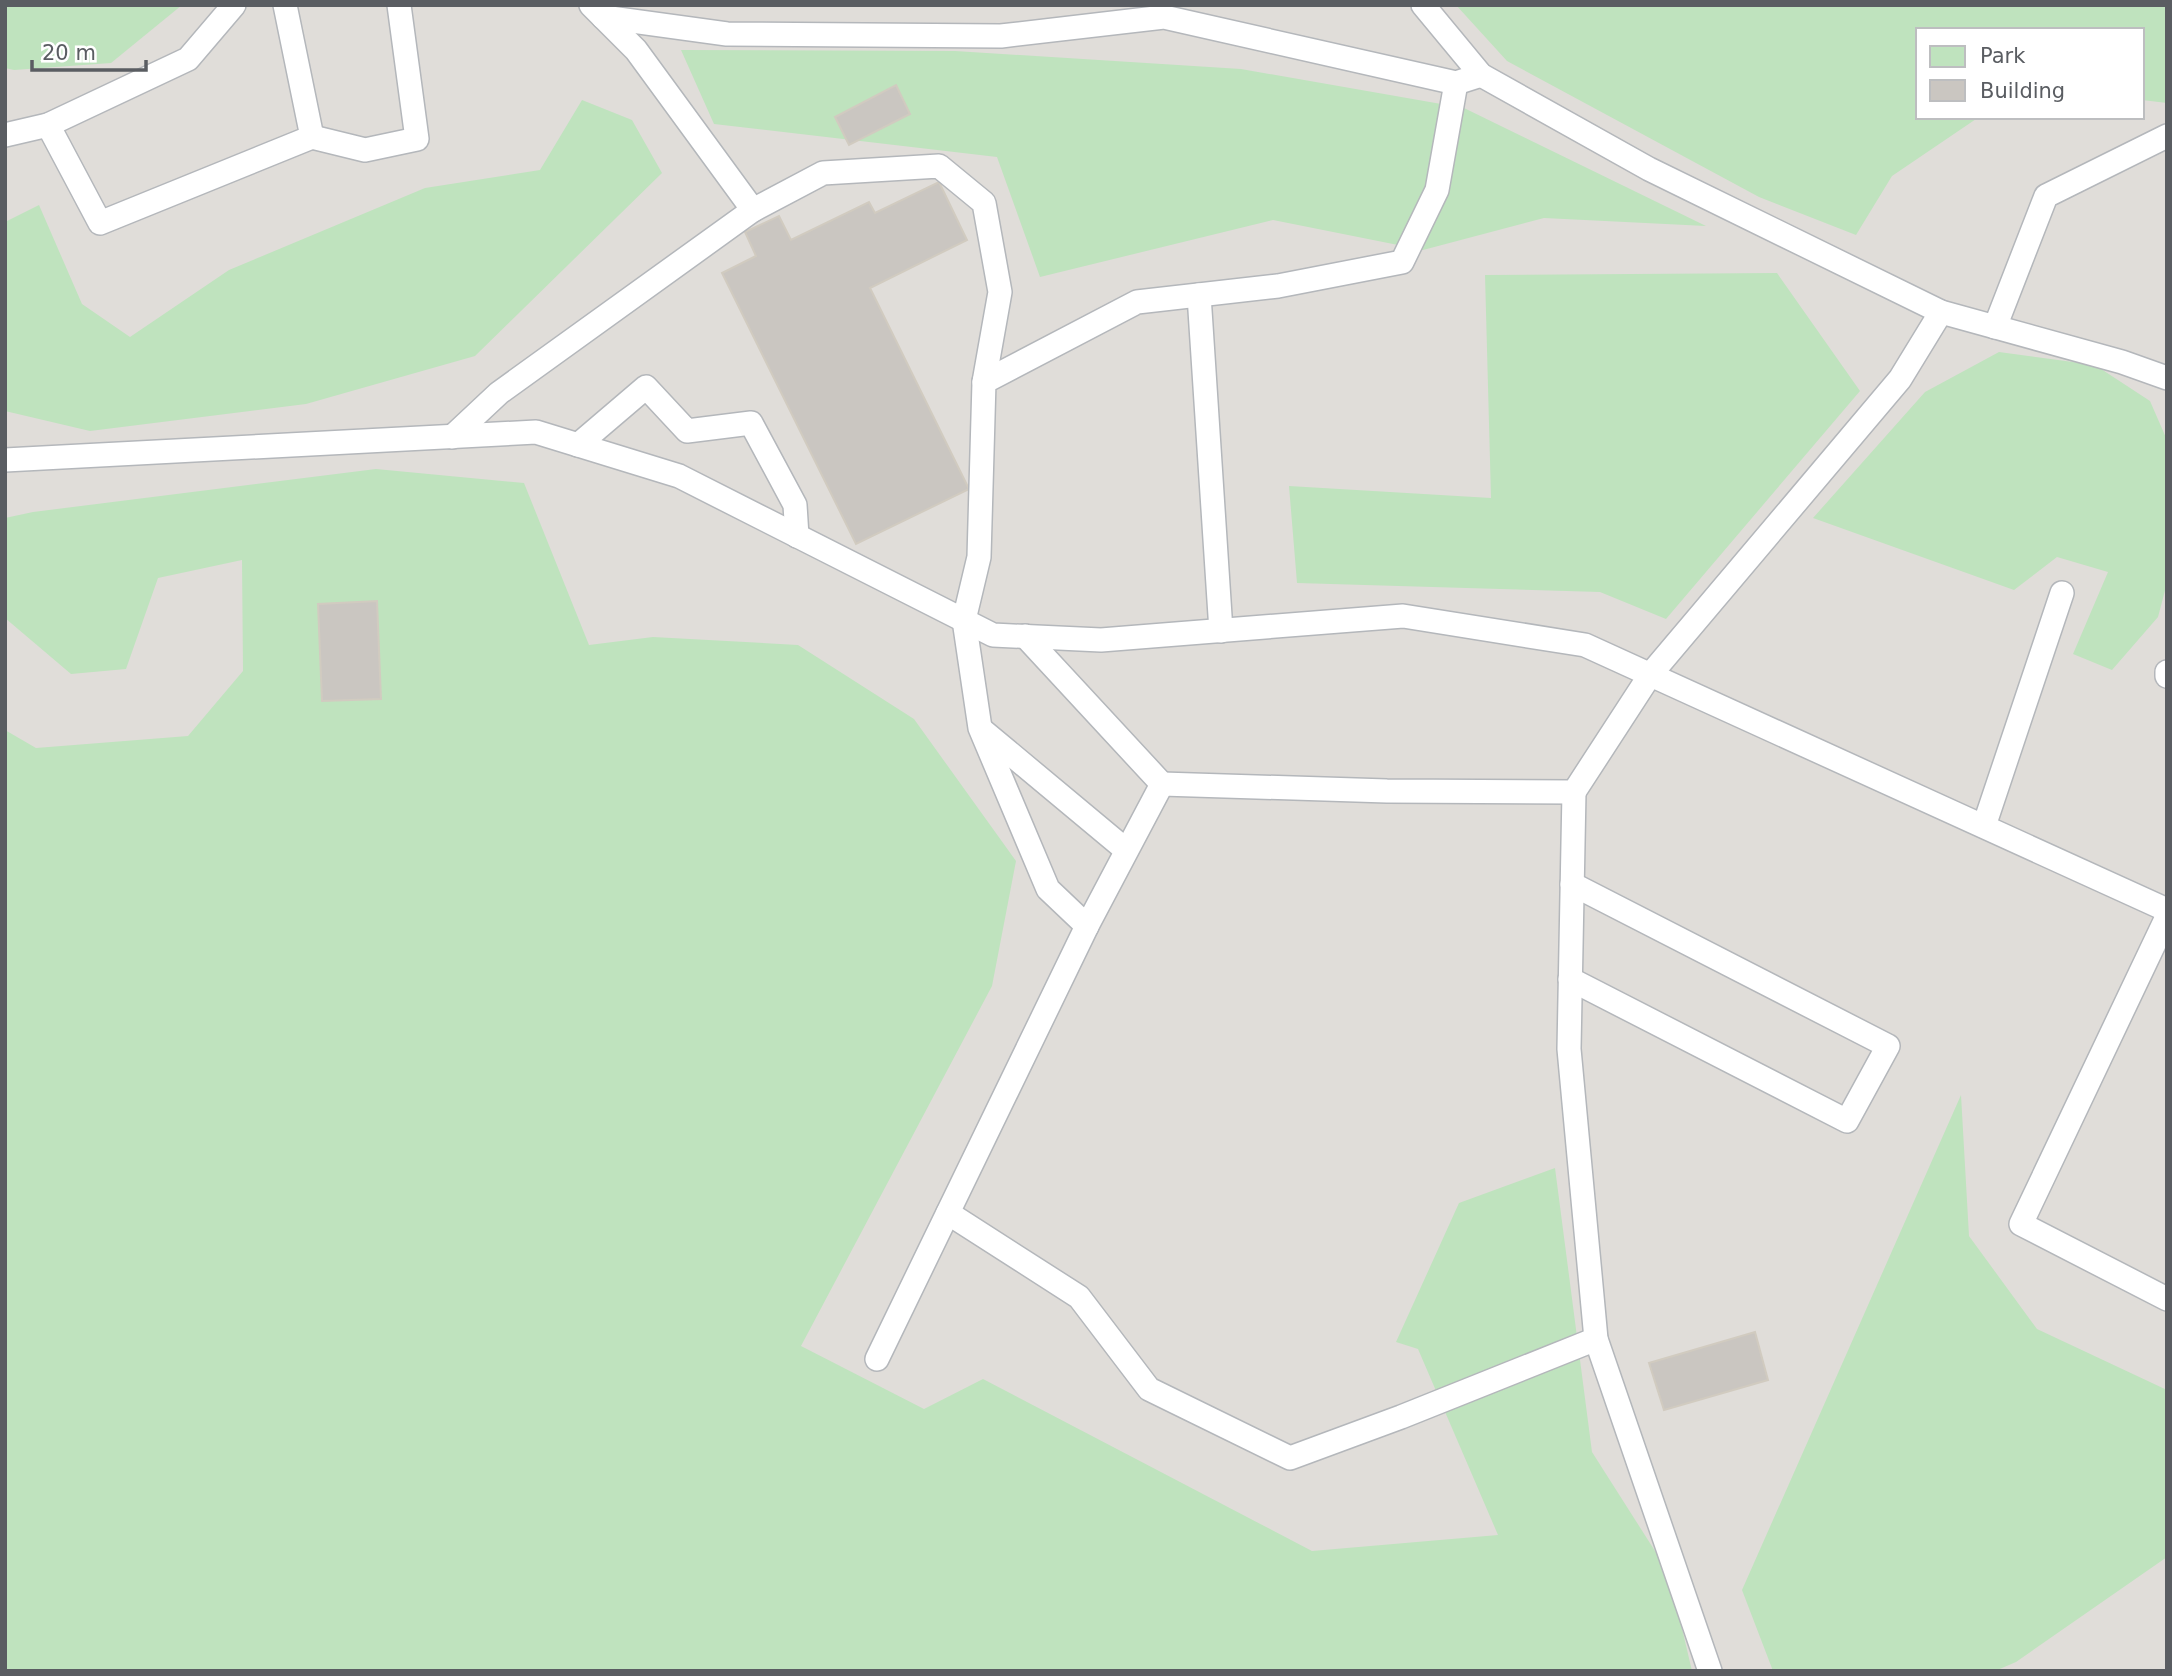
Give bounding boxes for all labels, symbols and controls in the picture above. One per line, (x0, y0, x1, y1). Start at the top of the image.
scale bar (32, 28, 145, 72)
legend (1916, 28, 2144, 119)
text: 20 m (42, 41, 96, 65)
text: Park (1980, 44, 2026, 68)
text: Building (1980, 79, 2065, 103)

